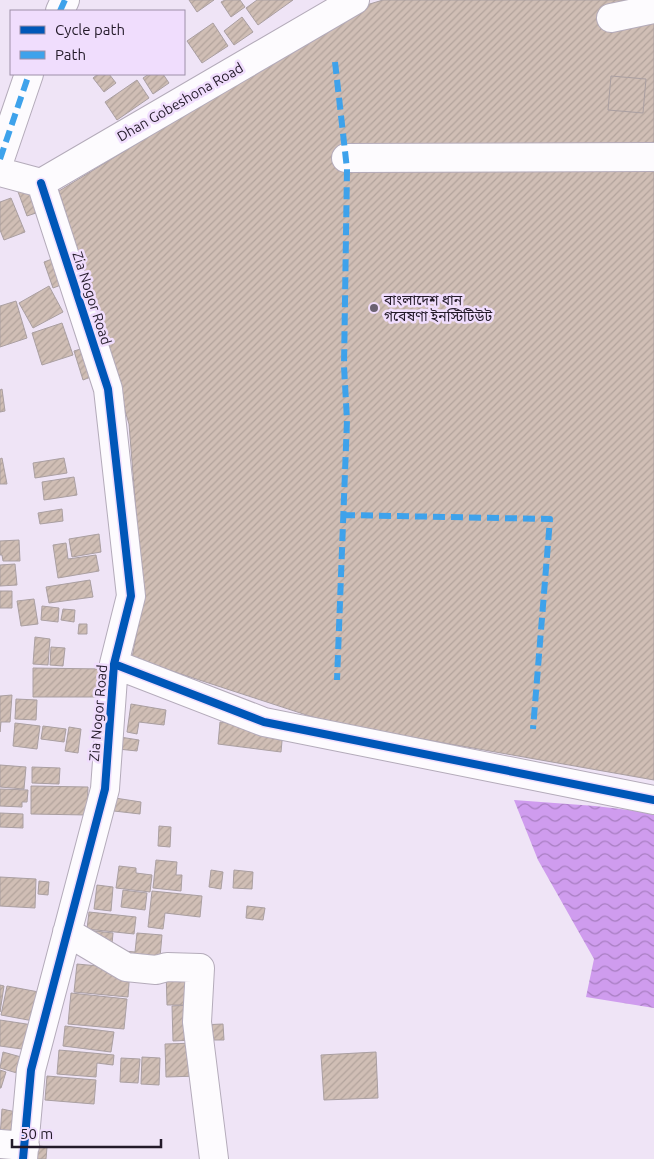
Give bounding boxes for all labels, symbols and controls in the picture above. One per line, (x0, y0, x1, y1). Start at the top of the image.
legend (10, 10, 185, 75)
text: Cycle path (55, 21, 125, 38)
text: Path (55, 46, 86, 63)
street label: Dhan Gobeshona Road (114, 59, 246, 145)
street label: Zia Nogor Road (69, 249, 115, 347)
place label: বাংলাদেশ ধান গবেষণা ইনস্টিটিউট (383, 292, 492, 324)
marker: বাংলাদেশ ধান গবেষণা ইনস্টিটিউট (368, 302, 380, 314)
street label: Zia Nogor Road (86, 664, 110, 762)
scale bar (12, 1116, 161, 1148)
text: 50 m (20, 1125, 53, 1142)

